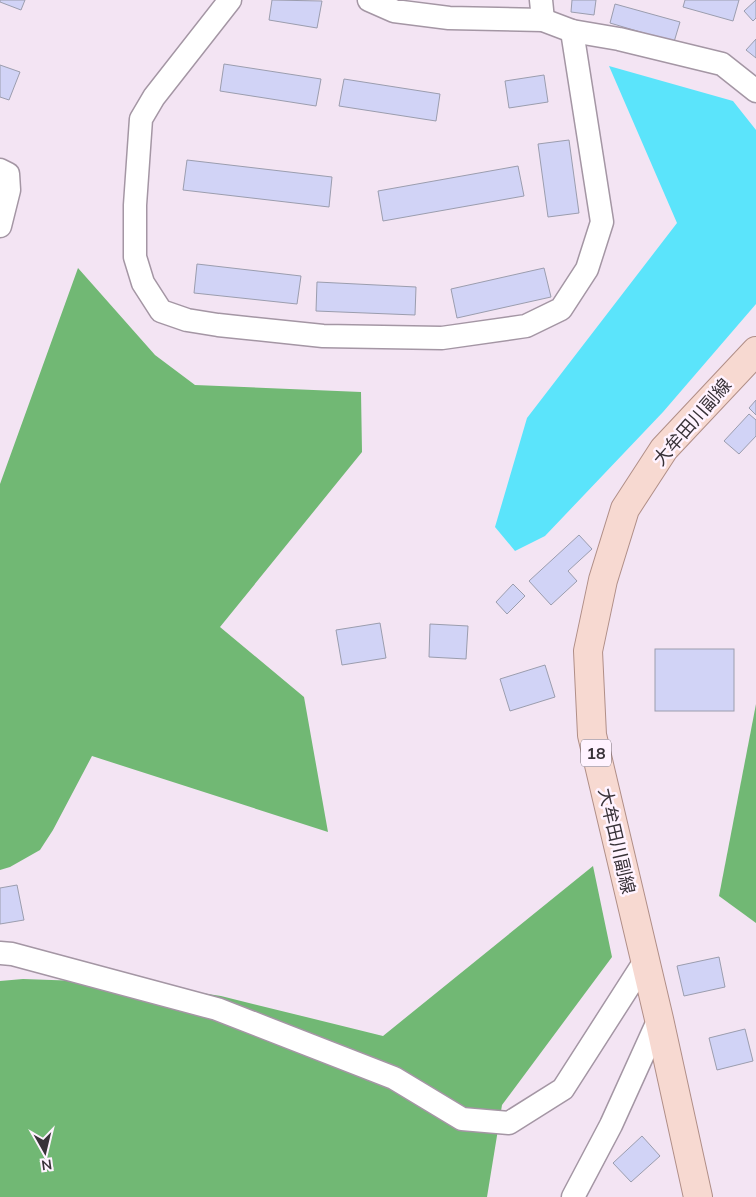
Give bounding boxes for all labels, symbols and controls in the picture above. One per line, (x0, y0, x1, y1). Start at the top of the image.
street label: 大牟田川副線 (648, 374, 736, 470)
road number: 18 (581, 740, 611, 766)
street label: 大牟田川副線 (594, 786, 640, 896)
north arrow (20, 1127, 70, 1177)
text: N (40, 1155, 53, 1175)

